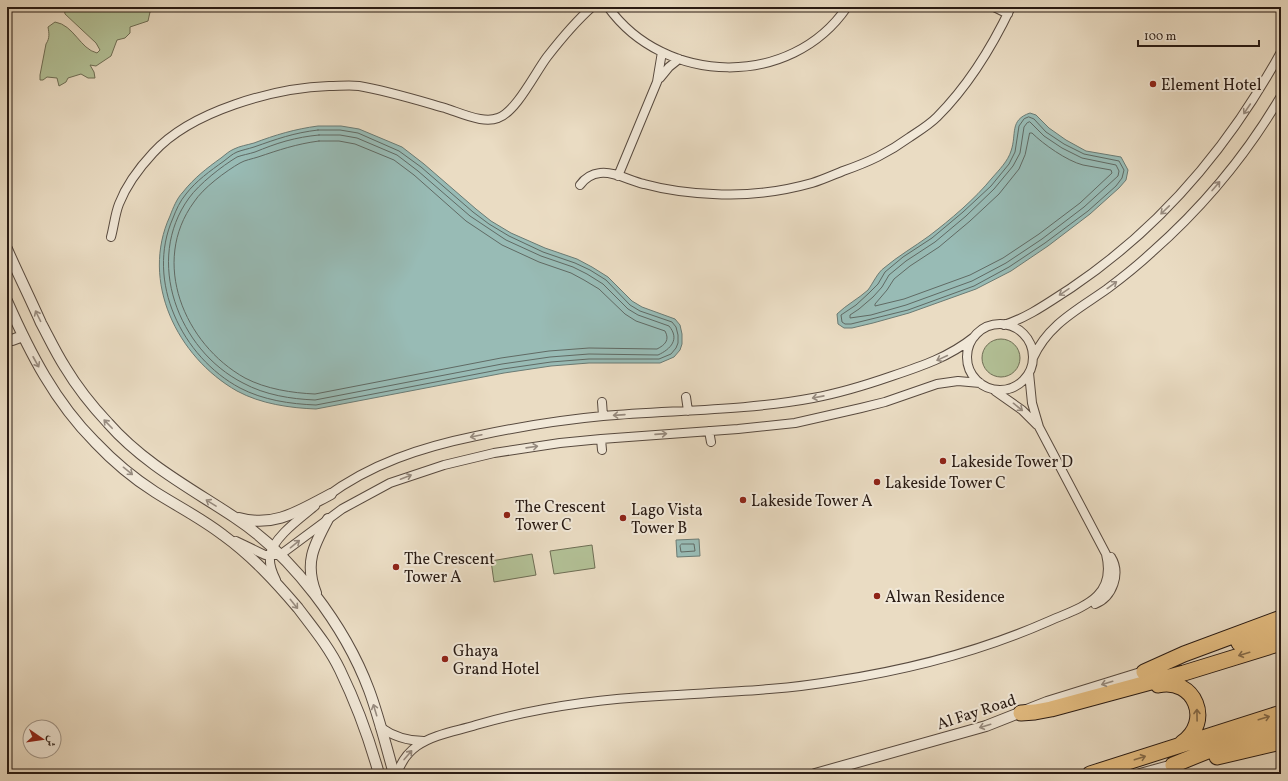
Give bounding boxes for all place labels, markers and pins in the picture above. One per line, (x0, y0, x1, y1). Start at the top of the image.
place label: Element Hotel (1161, 75, 1262, 97)
marker: Element Hotel (1148, 79, 1158, 89)
place label: Lakeside Tower D (951, 452, 1073, 474)
marker: Lakeside Tower D (938, 456, 948, 466)
place label: Lakeside Tower C (885, 473, 1006, 495)
marker: Lakeside Tower C (872, 477, 882, 487)
place label: Lakeside Tower A (751, 491, 873, 513)
marker: Lakeside Tower A (738, 495, 748, 505)
place label: The Crescent Tower C (515, 497, 606, 537)
place label: Lago Vista Tower B (631, 500, 703, 540)
marker: The Crescent Tower C (502, 510, 512, 520)
marker: Lago Vista Tower B (618, 513, 628, 523)
place label: The Crescent Tower A (404, 549, 495, 589)
marker: The Crescent Tower A (391, 562, 401, 572)
place label: Alwan Residence (885, 587, 1005, 609)
marker: Alwan Residence (872, 591, 882, 601)
place label: Ghaya Grand Hotel (453, 641, 540, 681)
marker: Ghaya Grand Hotel (440, 654, 450, 664)

